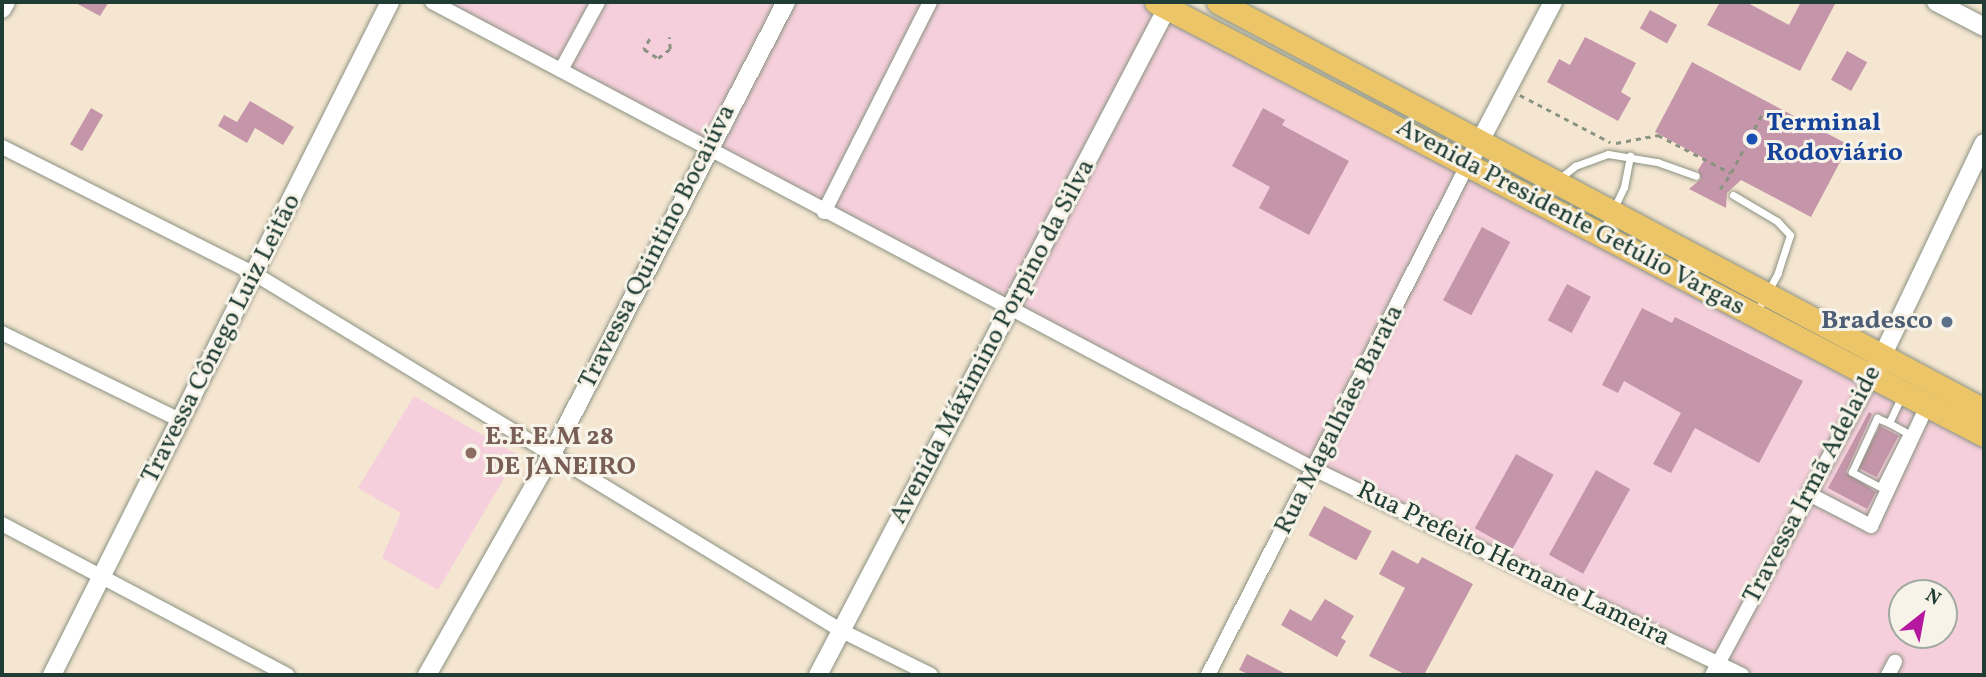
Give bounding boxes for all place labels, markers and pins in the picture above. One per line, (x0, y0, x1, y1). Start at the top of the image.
place label: Terminal Rodoviário (1766, 108, 1903, 170)
marker: Terminal Rodoviário (1744, 131, 1760, 147)
place label: Bradesco (1821, 306, 1933, 338)
marker: Bradesco (1939, 314, 1955, 330)
place label: E.E.E.M 28 DE JANEIRO (485, 422, 636, 484)
marker: E.E.E.M 28 DE JANEIRO (463, 445, 479, 461)

